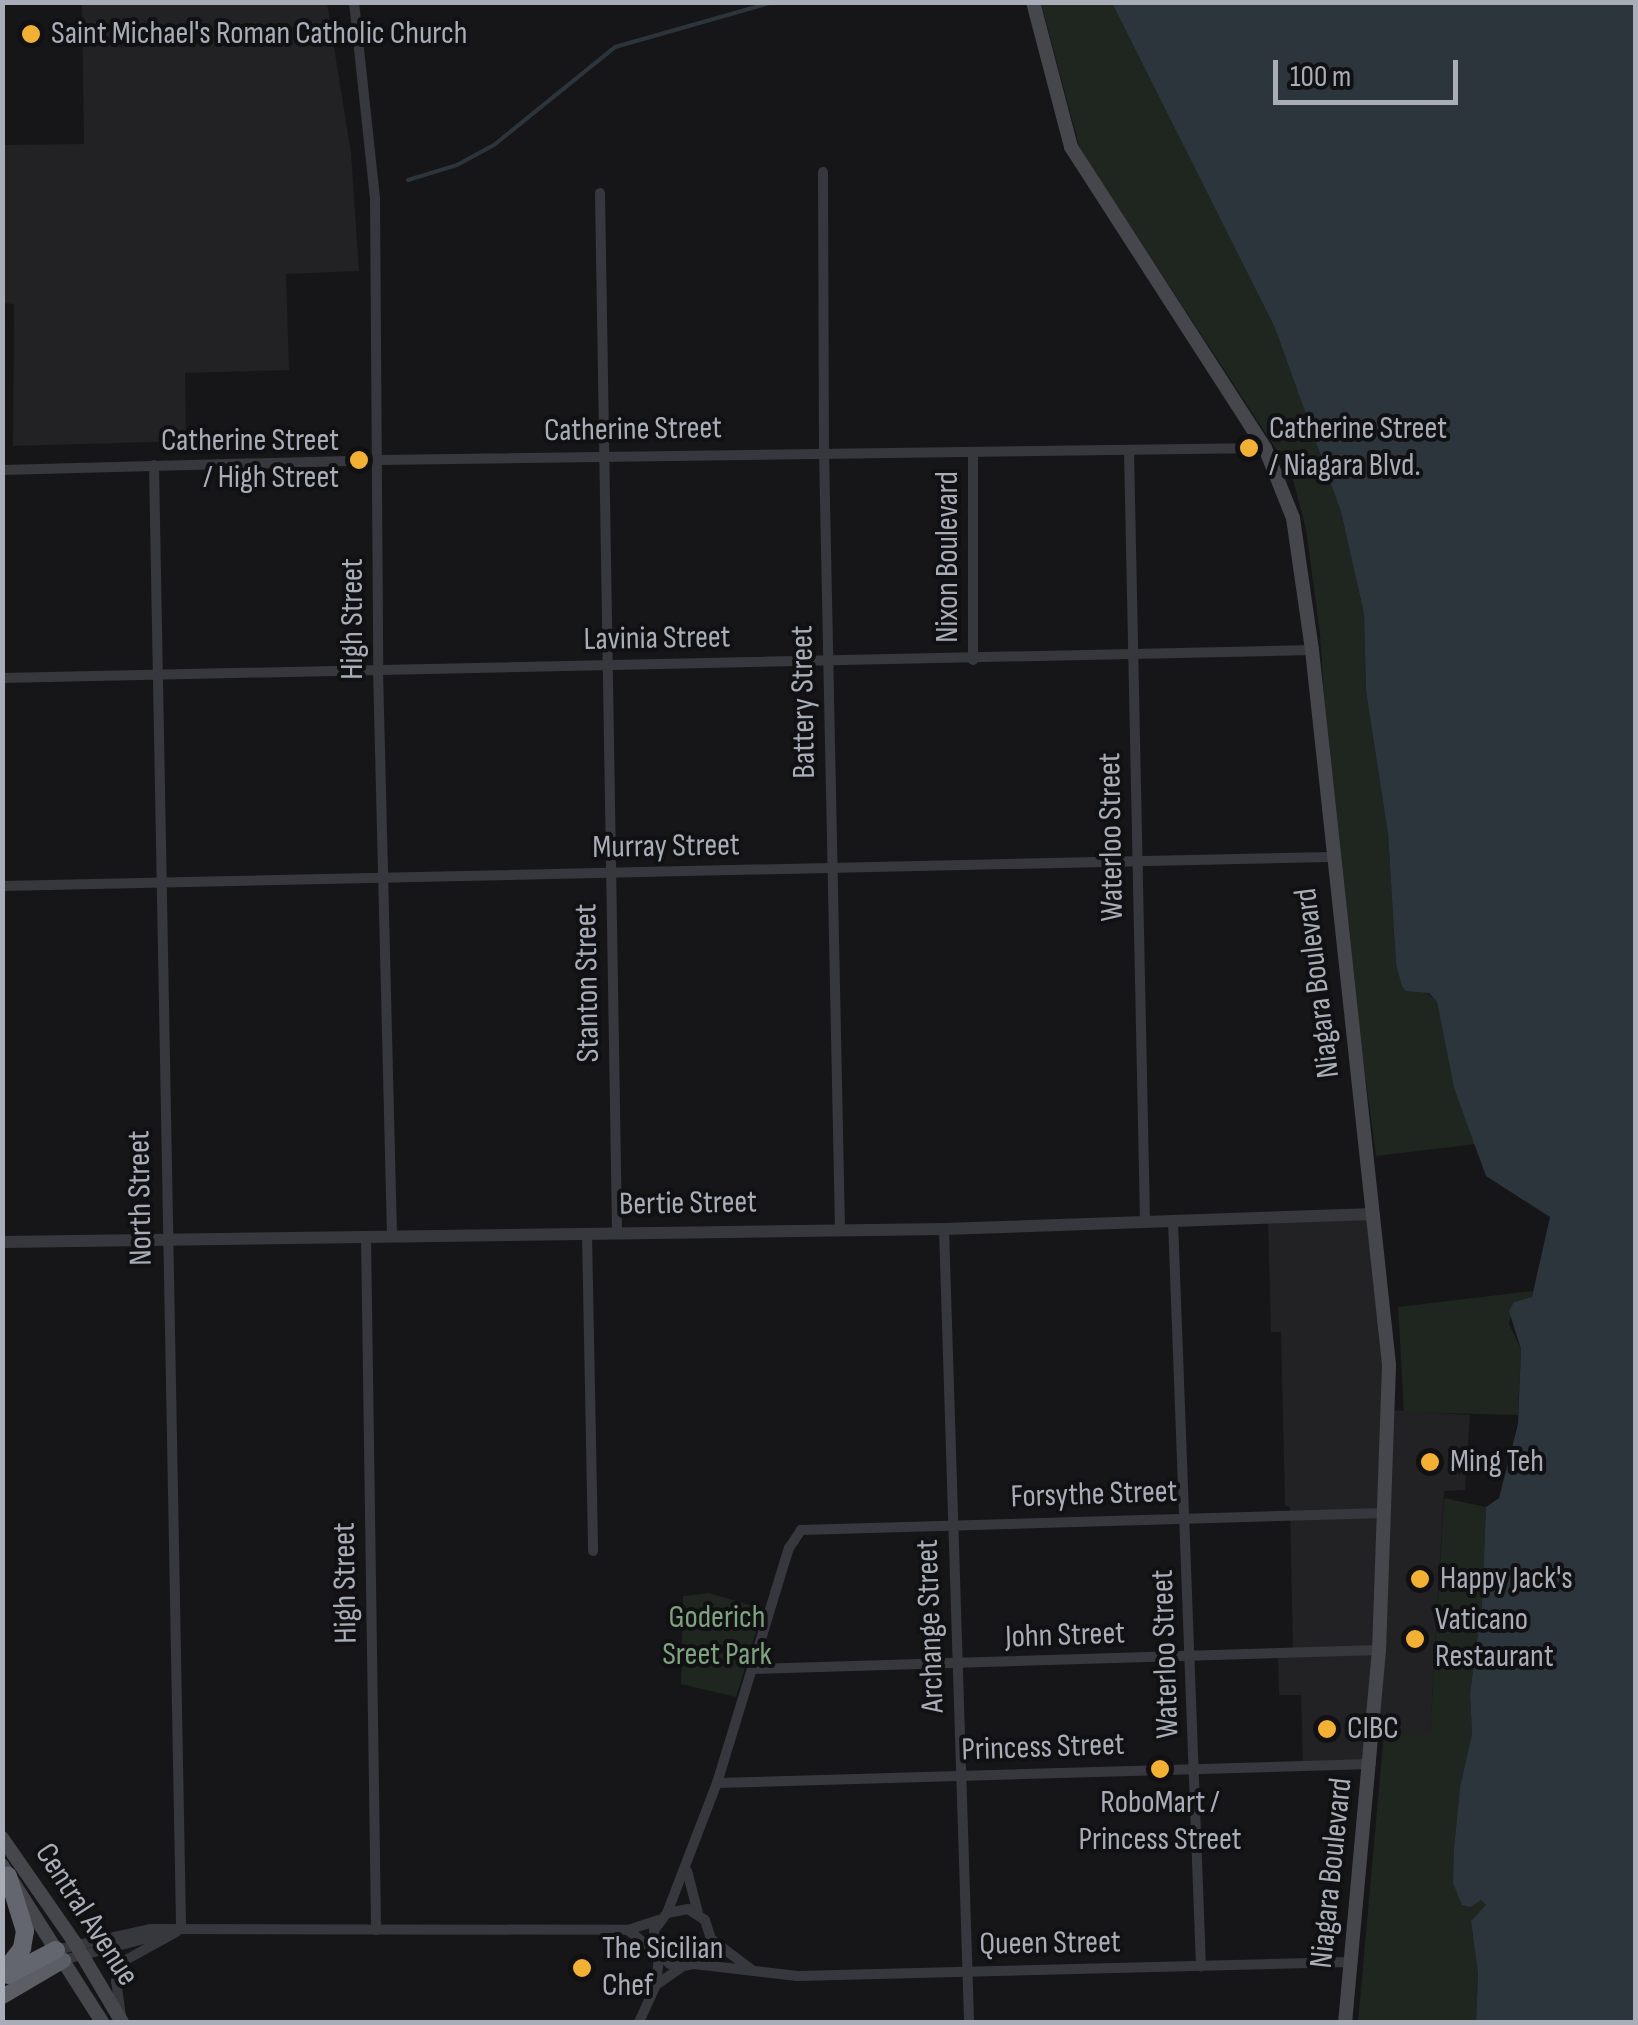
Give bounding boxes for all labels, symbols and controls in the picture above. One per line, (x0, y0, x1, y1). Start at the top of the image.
place label: Saint Michael's Roman Catholic Church (51, 15, 468, 53)
marker: Saint Michael's Roman Catholic Church (20, 23, 42, 45)
scale bar (1278, 40, 1463, 102)
text: 100 m (1290, 59, 1351, 95)
street label: Catherine Street (544, 409, 722, 451)
place label: Catherine Street / Niagara Blvd. (1269, 411, 1447, 486)
place label: Catherine Street / High Street (161, 423, 339, 498)
marker: Catherine Street / Niagara Blvd. (1238, 437, 1260, 459)
marker: Catherine Street / High Street (348, 449, 370, 471)
street label: Nixon Boulevard (929, 471, 967, 643)
street label: High Street (334, 558, 372, 680)
street label: Lavinia Street (583, 619, 731, 659)
street label: Battery Street (783, 625, 825, 779)
street label: Waterloo Street (1091, 752, 1133, 922)
street label: Murray Street (592, 827, 740, 867)
street label: Niagara Boulevard (1287, 886, 1349, 1080)
street label: Stanton Street (567, 903, 609, 1063)
street label: North Street (121, 1130, 161, 1266)
street label: Bertie Street (619, 1184, 757, 1224)
place label: Ming Teh (1450, 1443, 1544, 1481)
marker: Ming Teh (1419, 1451, 1441, 1473)
street label: Forsythe Street (1010, 1473, 1178, 1517)
street label: High Street (326, 1522, 366, 1644)
street label: Archange Street (909, 1539, 953, 1713)
place label: Happy Jack's (1440, 1560, 1573, 1598)
marker: Happy Jack's (1409, 1568, 1431, 1590)
street label: Waterloo Street (1144, 1569, 1188, 1739)
park label: Goderich Sreet Park (662, 1600, 772, 1675)
place label: Vaticano Restaurant (1435, 1602, 1554, 1677)
street label: John Street (1004, 1615, 1126, 1657)
marker: Vaticano Restaurant (1404, 1628, 1426, 1650)
place label: CIBC (1347, 1710, 1399, 1748)
marker: CIBC (1316, 1718, 1338, 1740)
street label: Princess Street (961, 1726, 1125, 1770)
marker: RoboMart / Princess Street (1149, 1758, 1171, 1780)
street label: Niagara Boulevard (1303, 1776, 1361, 1970)
place label: RoboMart / Princess Street (1078, 1785, 1242, 1860)
street label: Central Avenue (26, 1837, 146, 1993)
street label: Queen Street (979, 1924, 1121, 1964)
place label: The Sicilian Chef (602, 1931, 723, 2006)
marker: The Sicilian Chef (571, 1957, 593, 1979)

